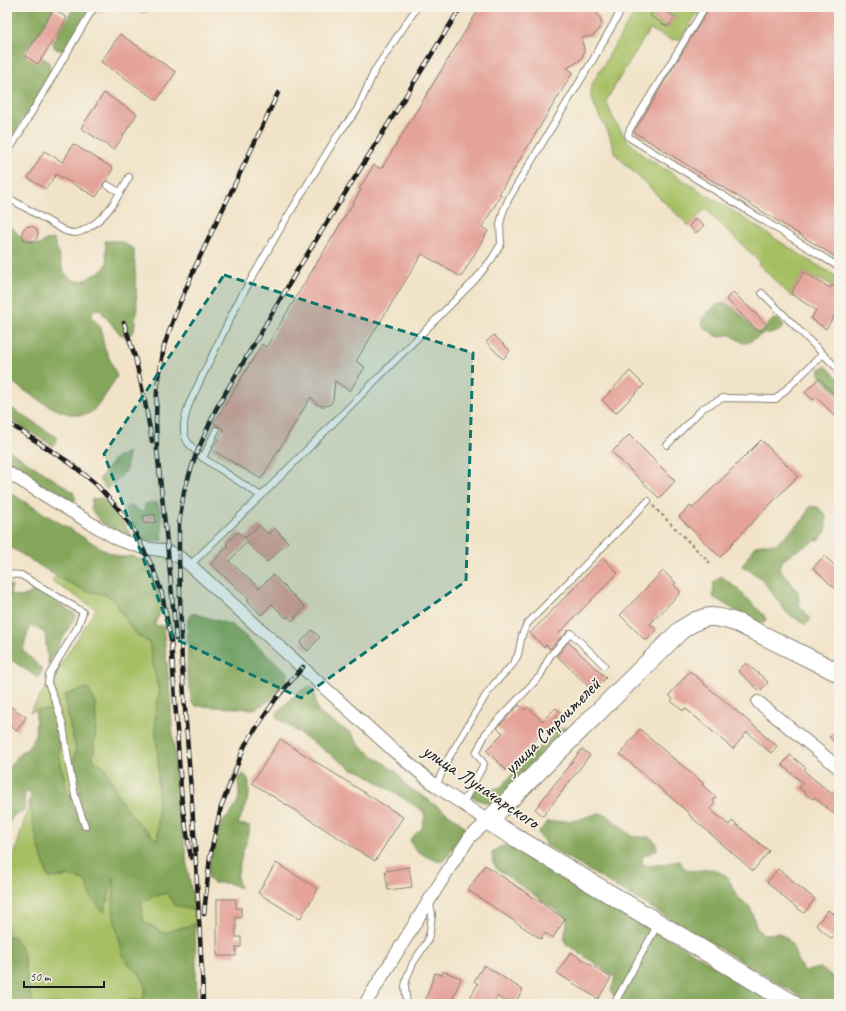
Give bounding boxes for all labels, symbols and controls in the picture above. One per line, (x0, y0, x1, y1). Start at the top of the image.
street label: улица Строителей (497, 671, 607, 781)
street label: улица Луначарского (417, 737, 546, 835)
scale bar (24, 963, 104, 989)
text: 50 m (30, 969, 52, 985)

